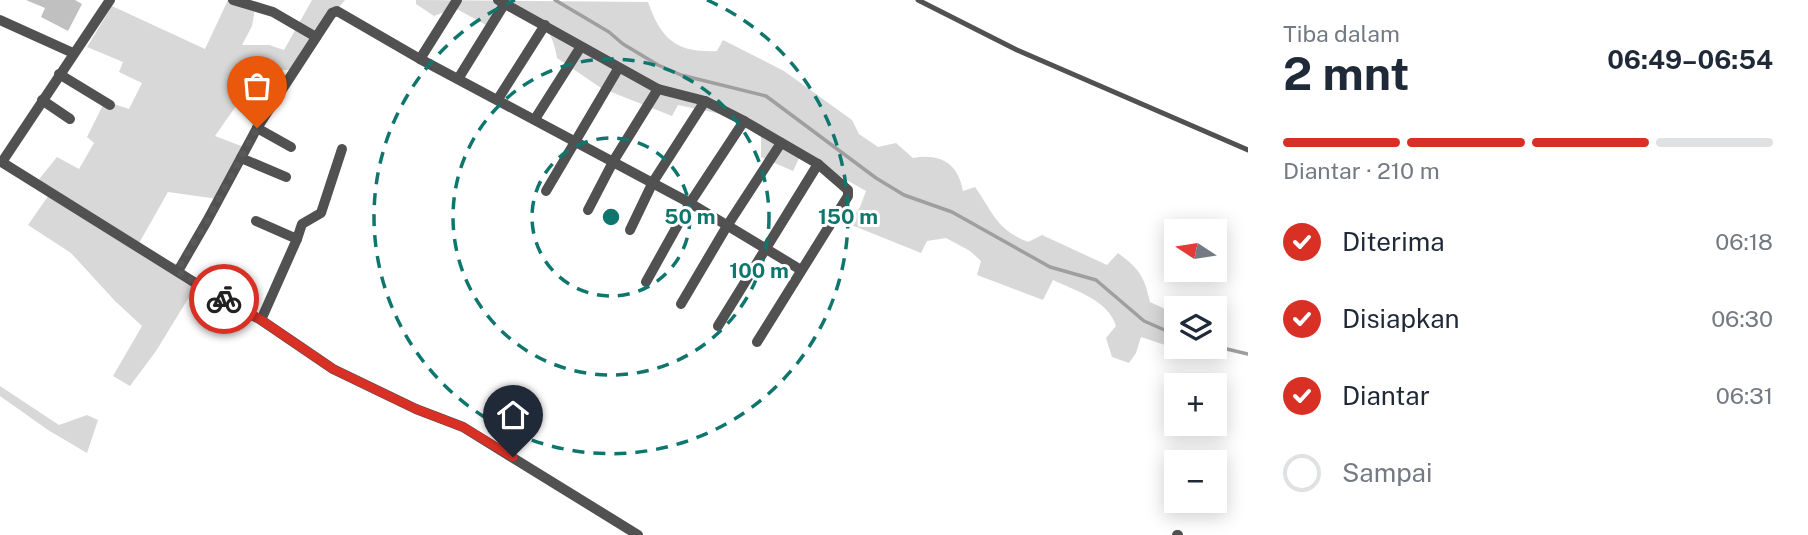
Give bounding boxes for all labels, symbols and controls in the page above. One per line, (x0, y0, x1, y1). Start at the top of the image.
text: Tiba dalam (1283, 20, 1400, 47)
text: 06:49–06:54 (1607, 44, 1773, 75)
text: 2 mnt (1283, 46, 1409, 100)
pin (227, 56, 287, 128)
icon: bag (238, 67, 276, 105)
text: Diantar · 210 m (1283, 157, 1440, 184)
text: 50 m (664, 204, 716, 229)
text: 150 m (818, 204, 878, 229)
centre of rings (599, 205, 623, 229)
north arrow (1164, 219, 1227, 282)
map controls (1164, 219, 1227, 513)
icon: check (1283, 223, 1321, 261)
text: Diterima (1342, 226, 1445, 257)
text: 06:18 (1715, 228, 1773, 255)
text: 100 m (729, 258, 789, 283)
courier (189, 264, 259, 334)
icon: bike (205, 280, 243, 318)
button: layers (1164, 296, 1227, 359)
icon: check (1283, 300, 1321, 338)
text: Disiapkan (1342, 303, 1460, 334)
text: 06:30 (1711, 305, 1773, 332)
button: + (1164, 373, 1227, 436)
icon: check (1283, 377, 1321, 415)
text: Diantar (1342, 380, 1430, 411)
text: 06:31 (1716, 382, 1773, 409)
pin (483, 385, 543, 457)
icon: home (494, 396, 532, 434)
button: − (1164, 450, 1227, 513)
text: Sampai (1342, 457, 1432, 488)

